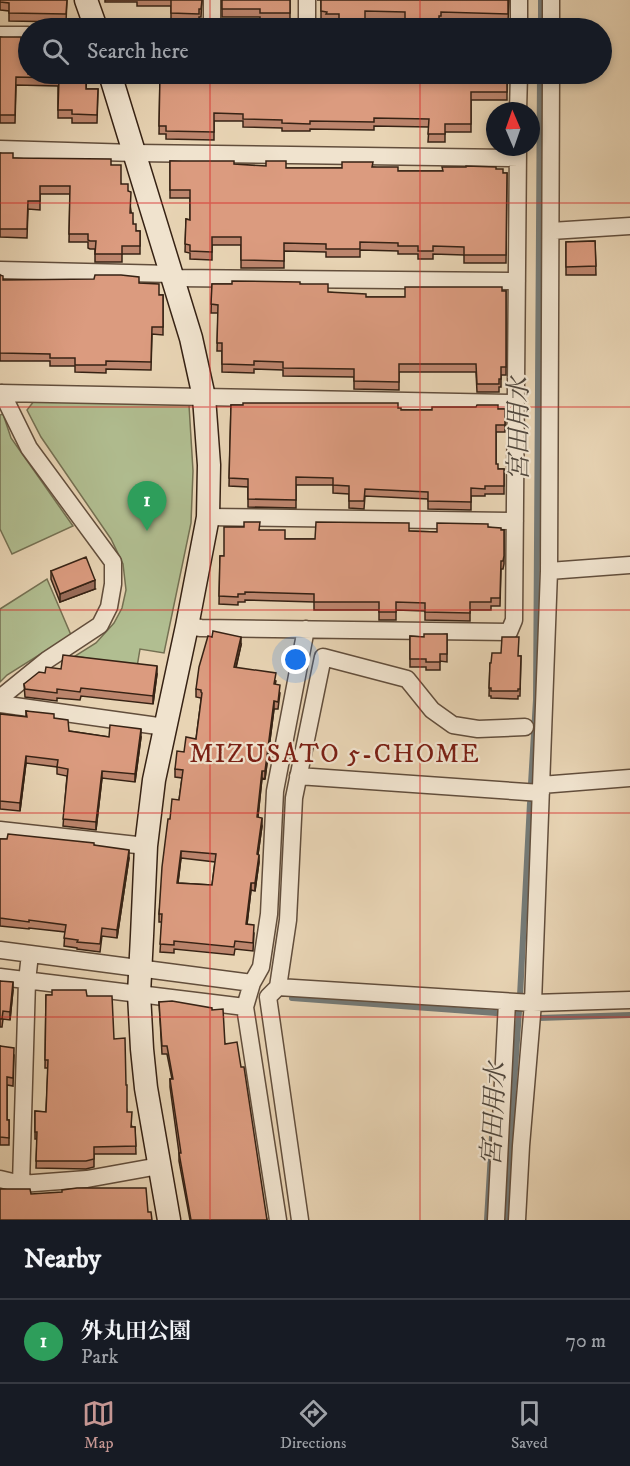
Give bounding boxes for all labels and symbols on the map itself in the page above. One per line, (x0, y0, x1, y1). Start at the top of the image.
north arrow (486, 102, 540, 156)
water label: 宮田用水 (503, 374, 536, 481)
pin: 1 (128, 482, 166, 531)
your location (281, 645, 310, 674)
district label: MIZUSATO 5-CHOME (189, 738, 481, 771)
water label: 宮田用水 (475, 1058, 514, 1167)

